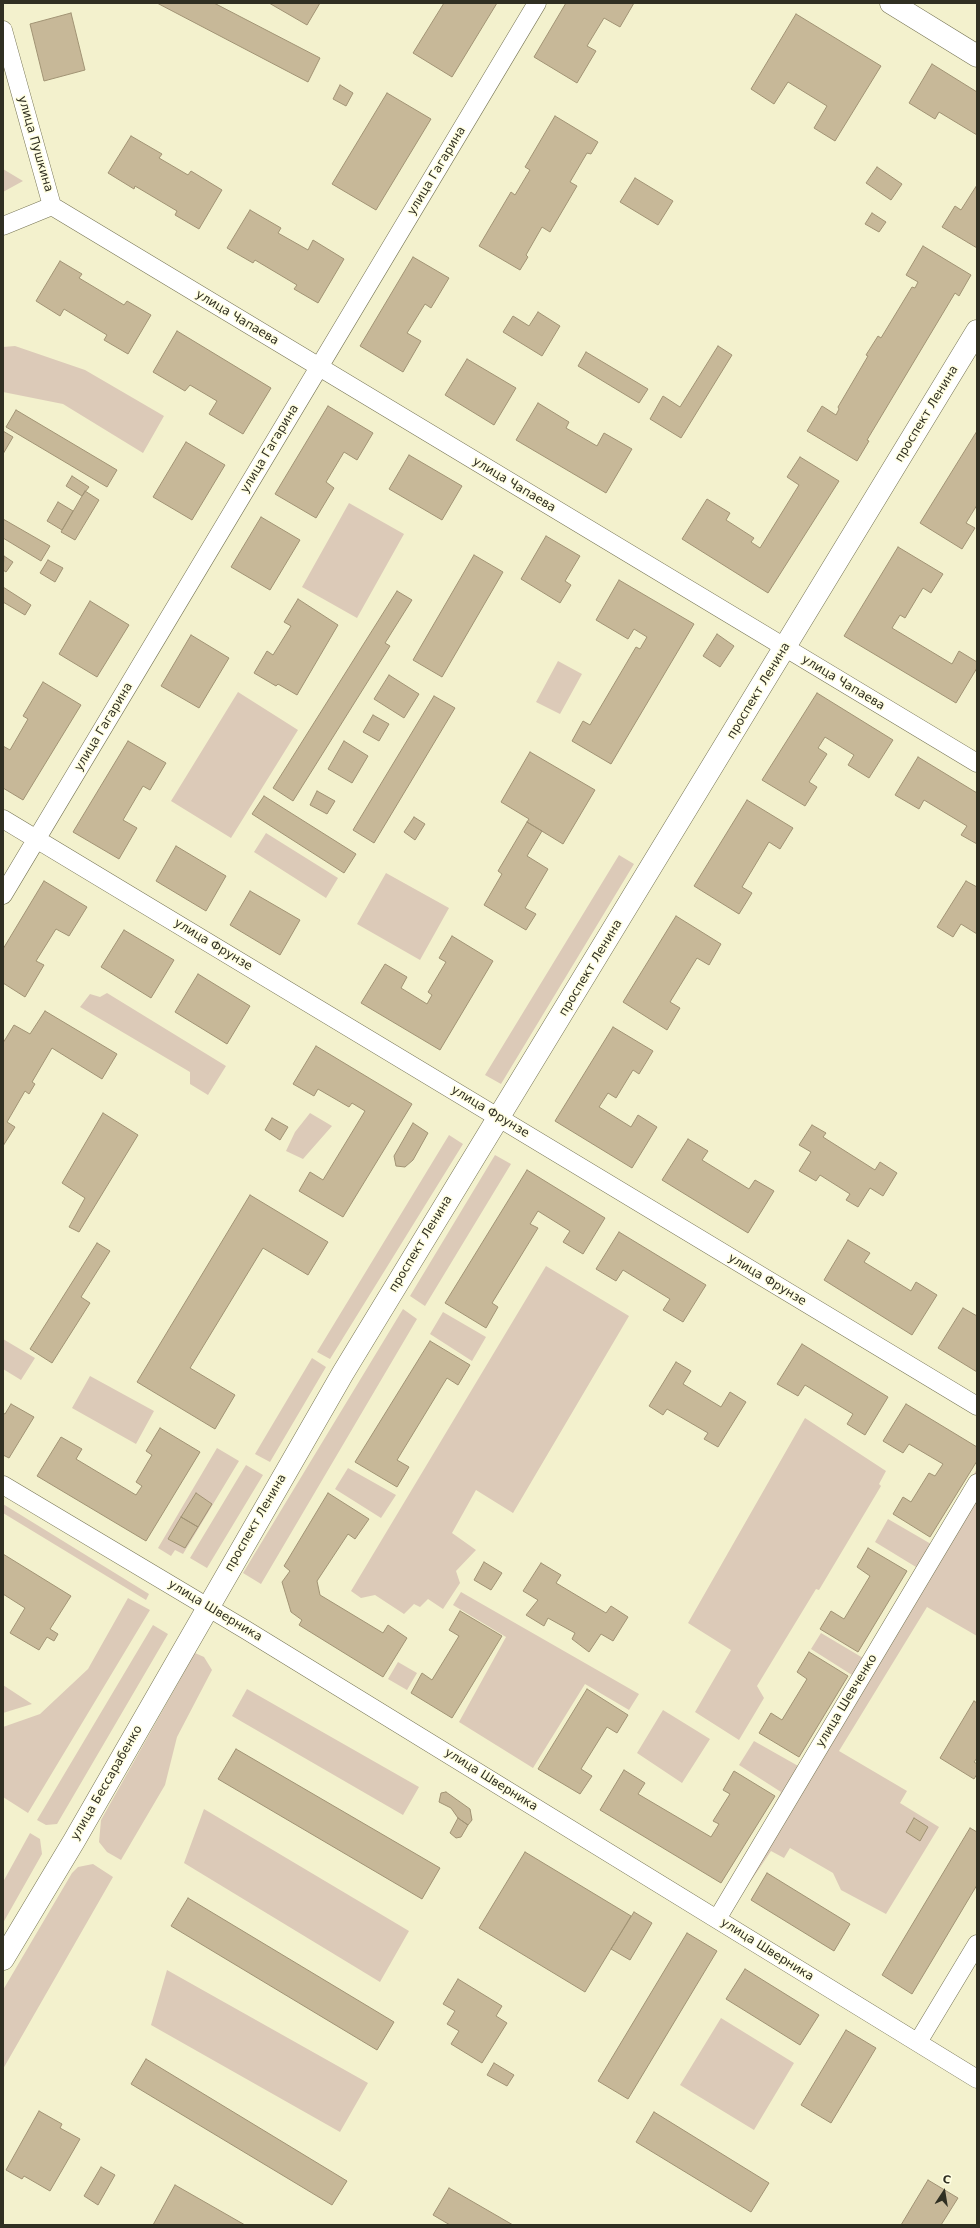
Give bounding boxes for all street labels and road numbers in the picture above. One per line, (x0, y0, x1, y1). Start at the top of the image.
street label: улица Пушкина (14, 94, 56, 194)
street label: улица Гагарина (405, 124, 469, 218)
street label: улица Чапаева (193, 287, 281, 349)
street label: проспект Ленина (893, 363, 961, 465)
street label: улица Гагарина (238, 402, 302, 496)
street label: улица Чапаева (470, 454, 558, 516)
street label: проспект Ленина (725, 640, 793, 742)
street label: улица Чапаева (799, 652, 887, 714)
street label: улица Гагарина (72, 680, 136, 774)
street label: улица Фрунзе (171, 916, 255, 974)
street label: проспект Ленина (557, 917, 625, 1019)
street label: улица Фрунзе (448, 1083, 532, 1141)
street label: проспект Ленина (387, 1193, 455, 1295)
street label: улица Фрунзе (725, 1251, 809, 1309)
street label: проспект Ленина (222, 1472, 290, 1574)
street label: улица Шверника (165, 1577, 265, 1645)
street label: улица Шевченко (814, 1652, 880, 1750)
street label: улица Бессарабенко (68, 1723, 146, 1843)
street label: улица Шверника (442, 1746, 540, 1814)
street label: улица Шверника (718, 1916, 816, 1984)

